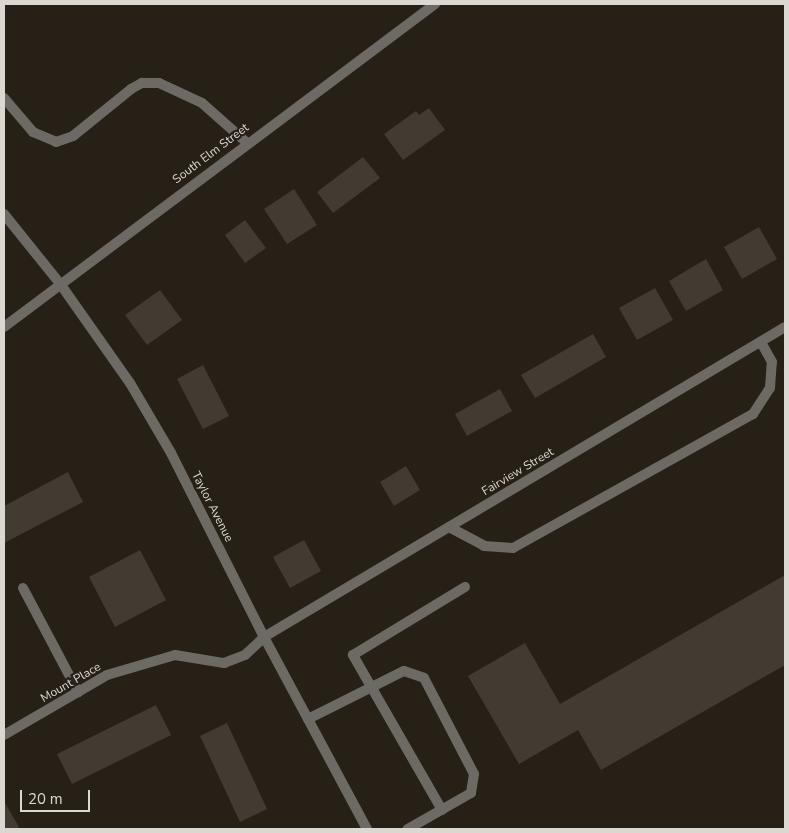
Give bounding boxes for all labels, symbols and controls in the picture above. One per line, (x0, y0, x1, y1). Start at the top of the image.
street label: South Elm Street (170, 121, 252, 187)
street label: Fairview Street (479, 445, 557, 499)
street label: Taylor Avenue (188, 469, 236, 545)
street label: Mount Place (38, 660, 104, 706)
scale bar (22, 780, 92, 812)
text: 20 m (28, 789, 63, 809)

